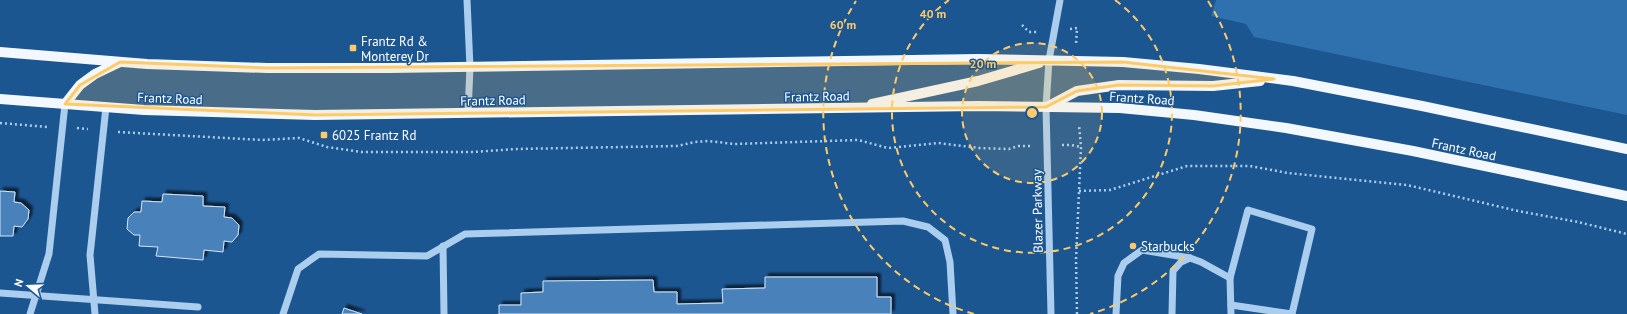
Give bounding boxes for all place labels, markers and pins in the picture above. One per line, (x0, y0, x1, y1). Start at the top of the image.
place label: Frantz Rd & Monterey Dr (361, 33, 430, 65)
marker: Frantz Rd & Monterey Dr (348, 43, 358, 53)
centre of rings (1025, 106, 1039, 120)
place label: 6025 Frantz Rd (332, 127, 417, 144)
marker: 6025 Frantz Rd (319, 130, 329, 140)
place label: Starbucks (1141, 238, 1195, 255)
marker: Starbucks (1128, 241, 1138, 251)

